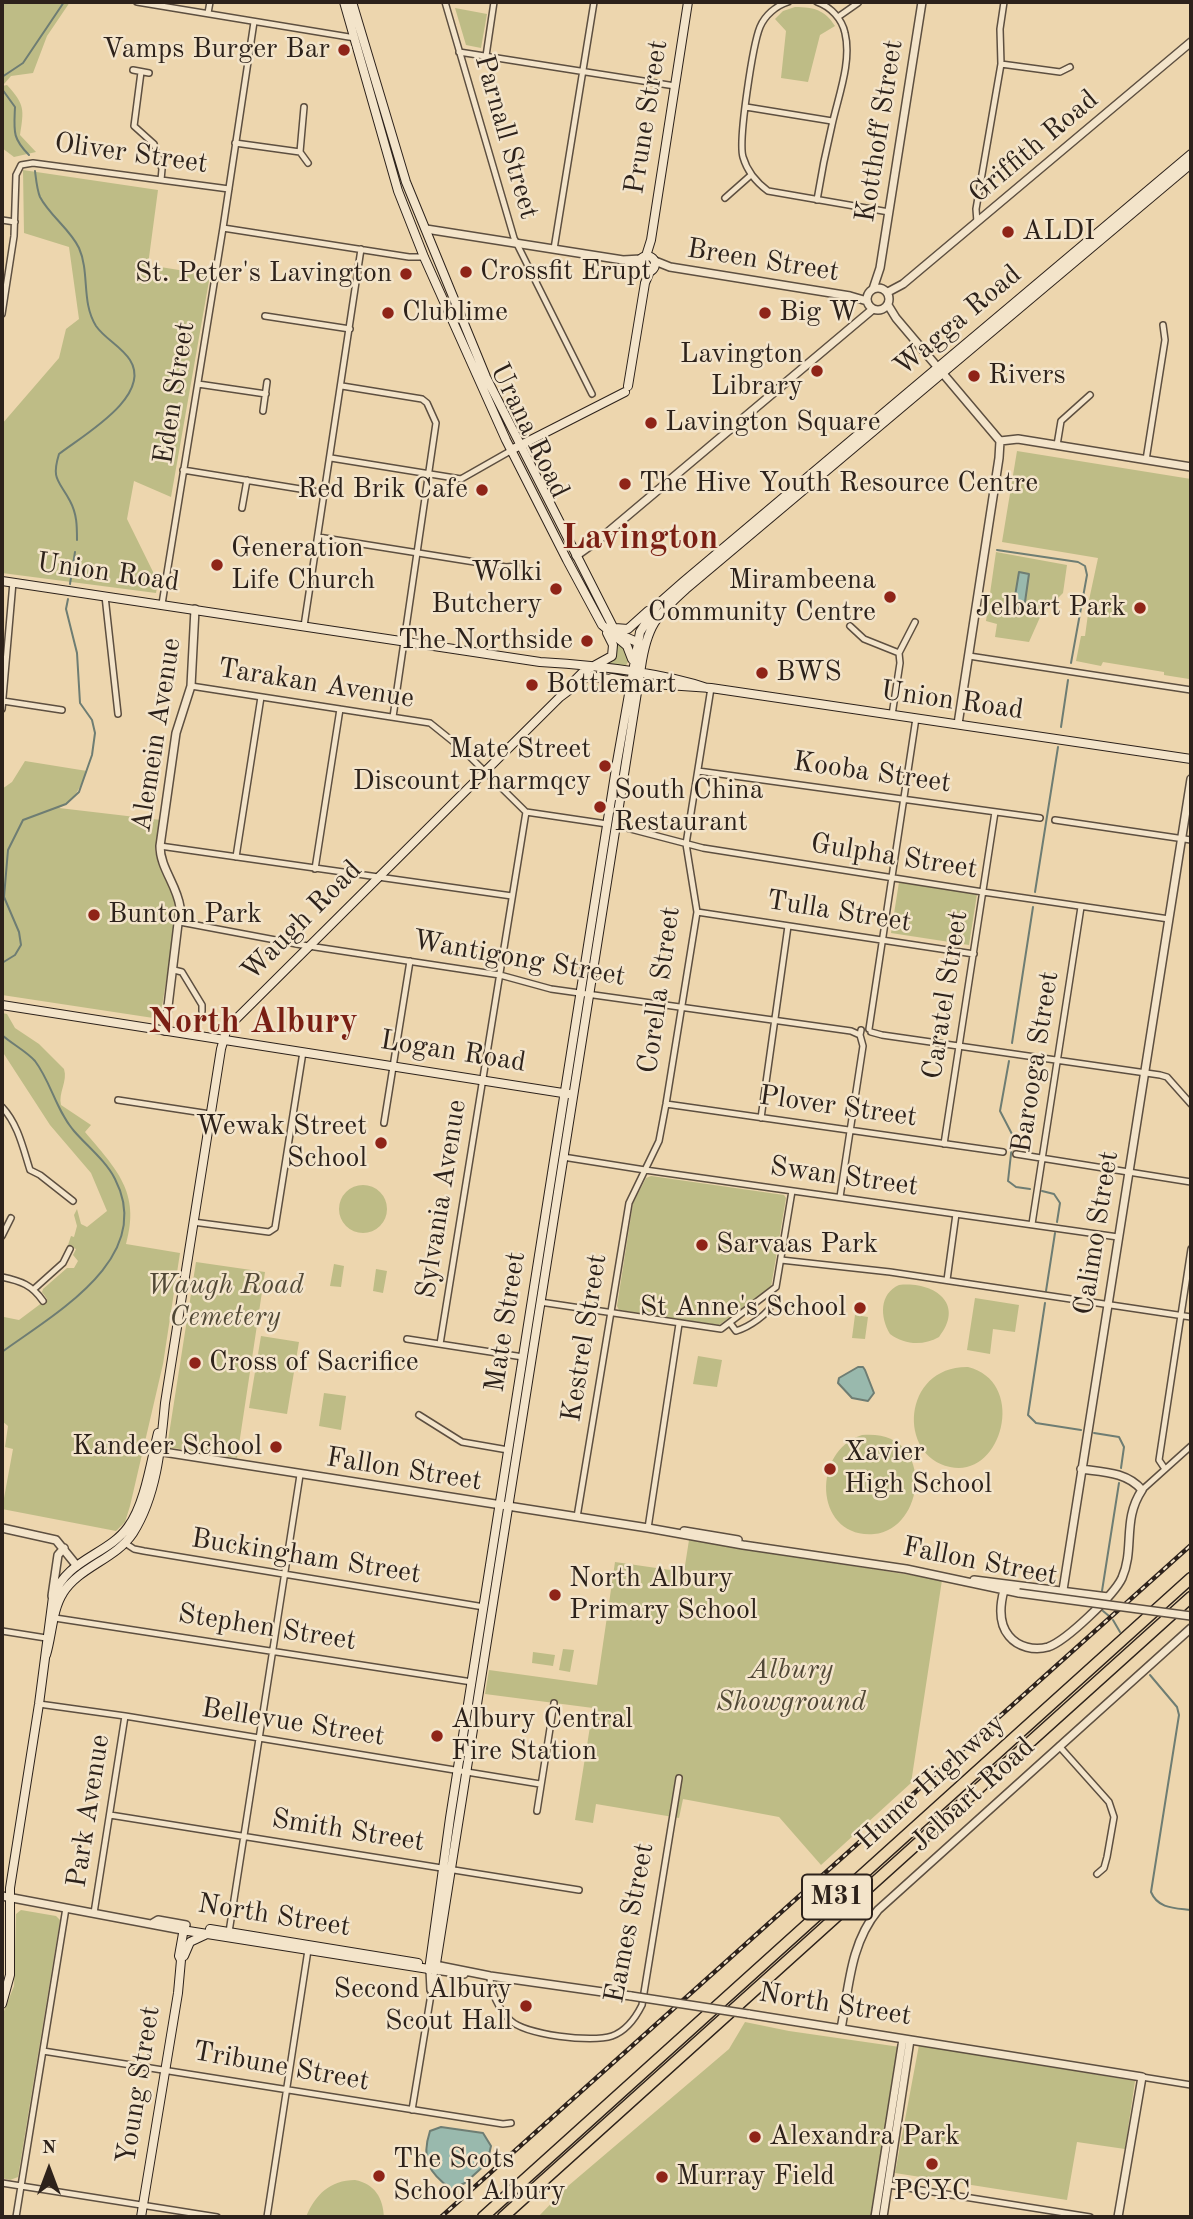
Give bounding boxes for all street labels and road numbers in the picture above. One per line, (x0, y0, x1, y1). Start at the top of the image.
street label: Kotthoff Street (849, 37, 911, 225)
street label: Prune Street (618, 38, 676, 196)
street label: Parnall Street (467, 51, 545, 223)
street label: Griffith Road (962, 83, 1106, 211)
street label: Oliver Street (52, 127, 210, 181)
street label: Breen Street (684, 232, 842, 290)
street label: Wagga Road (888, 258, 1028, 384)
street label: Eden Street (147, 319, 203, 467)
street label: Urana Road (482, 358, 576, 504)
street label: Union Road (34, 546, 182, 600)
street label: Alemein Avenue (125, 635, 189, 835)
street label: Tarakan Avenue (216, 652, 416, 716)
street label: Union Road (878, 674, 1026, 728)
street label: Kooba Street (791, 745, 953, 801)
street label: Gulpha Street (808, 827, 980, 887)
street label: Waugh Road (235, 854, 369, 988)
street label: Tulla Street (764, 884, 914, 940)
street label: Corella Street (632, 904, 688, 1076)
street label: Caratel Street (916, 908, 976, 1082)
street label: Wantigong Street (410, 924, 628, 994)
street label: Barooga Street (1005, 969, 1067, 1155)
street label: Logan Road (378, 1024, 528, 1080)
street label: Plover Street (757, 1079, 919, 1135)
street label: Sylvania Avenue (410, 1097, 474, 1301)
street label: Calimo Street (1067, 1148, 1127, 1318)
street label: Swan Street (768, 1150, 920, 1204)
street label: Mate Street (478, 1249, 534, 1395)
street label: Kestrel Street (555, 1251, 615, 1425)
street label: Fallon Street (324, 1441, 484, 1499)
street label: Buckingham Street (189, 1522, 423, 1592)
street label: Fallon Street (900, 1531, 1060, 1593)
street label: Stephen Street (176, 1597, 358, 1659)
street label: Bellevue Street (199, 1692, 387, 1754)
street label: Hume Highway (850, 1706, 1012, 1858)
street label: Jelbart Road (904, 1731, 1042, 1859)
street label: Park Avenue (60, 1732, 118, 1890)
street label: Smith Street (269, 1802, 427, 1860)
street label: Eames Street (598, 1840, 662, 2006)
road number: M31 (802, 1874, 872, 1920)
street label: North Street (195, 1887, 353, 1945)
street label: North Street (756, 1976, 914, 2034)
street label: Young Street (110, 2004, 168, 2166)
street label: Tribune Street (190, 2035, 372, 2099)

